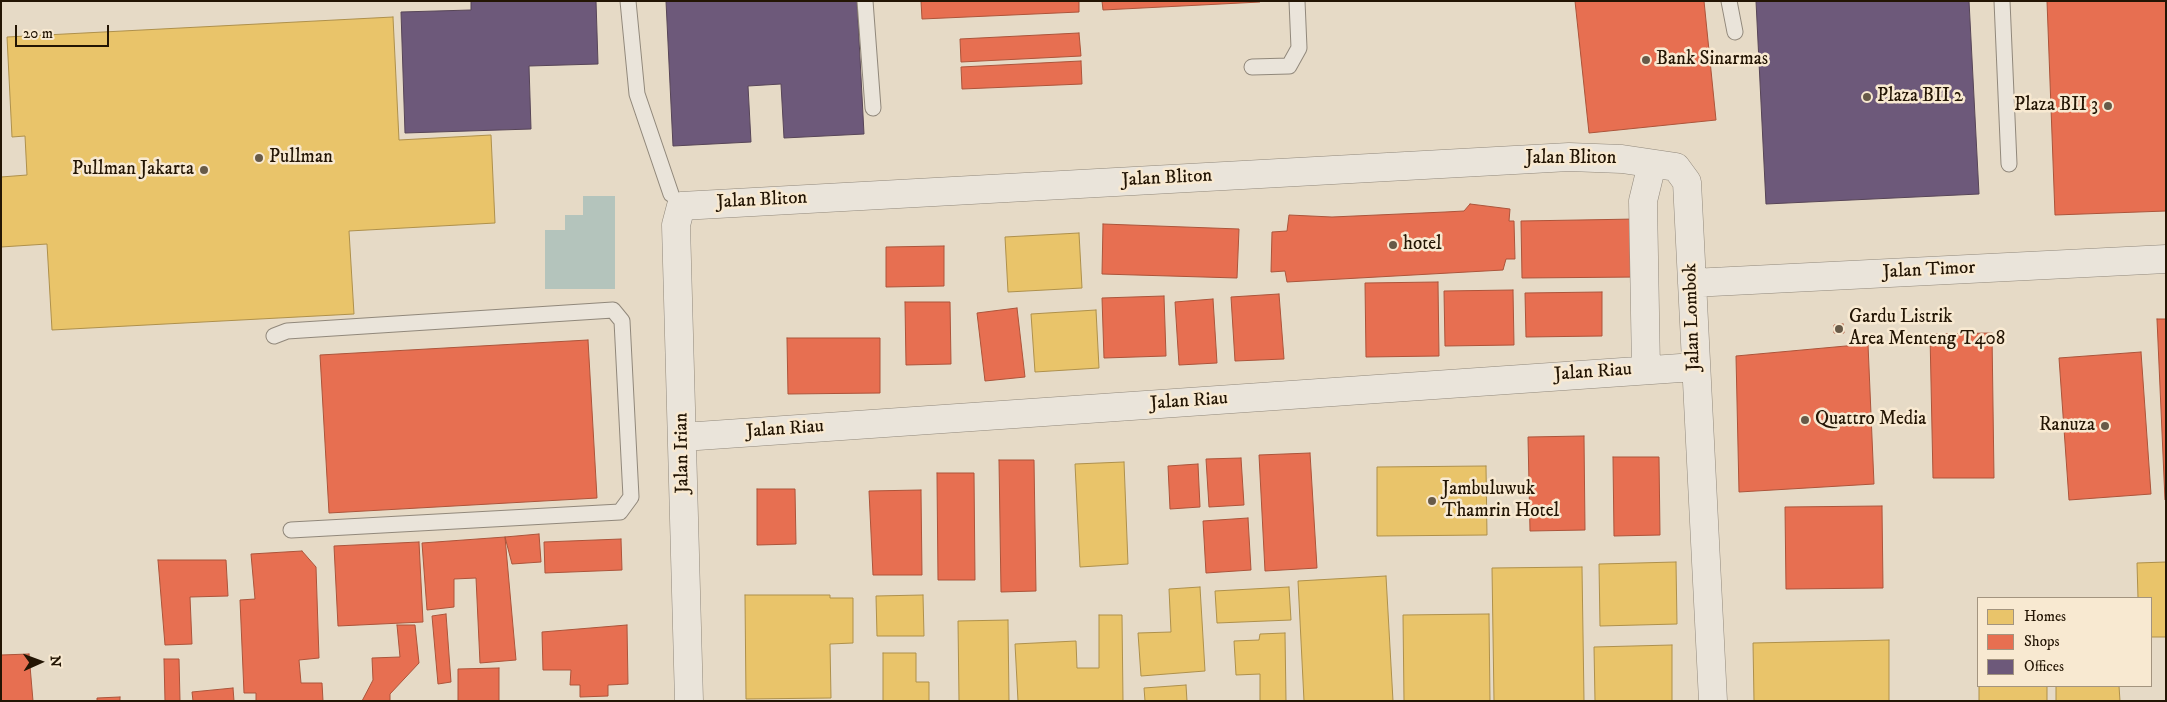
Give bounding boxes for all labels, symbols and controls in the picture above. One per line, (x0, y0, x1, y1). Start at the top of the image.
scale bar (18, 15, 111, 47)
text: 20 m (23, 24, 53, 43)
place label: Bank Sinarmas (1656, 49, 1768, 71)
marker: Bank Sinarmas (1640, 54, 1652, 66)
place label: Plaza BII 2 (1877, 86, 1963, 108)
marker: Plaza BII 2 (1861, 91, 1873, 103)
place label: Plaza BII 3 (2014, 95, 2098, 117)
marker: Plaza BII 3 (2102, 100, 2114, 112)
place label: Pullman (269, 147, 333, 169)
street label: Jalan Bliton (1526, 148, 1616, 170)
marker: Pullman (253, 152, 265, 164)
place label: Pullman Jakarta (72, 159, 194, 181)
marker: Pullman Jakarta (198, 164, 210, 176)
street label: Jalan Bliton (1121, 165, 1213, 193)
street label: Jalan Bliton (716, 187, 808, 215)
place label: hotel (1403, 234, 1442, 256)
marker: hotel (1387, 239, 1399, 251)
street label: Jalan Timor (1882, 257, 1976, 285)
street label: Jalan Lombok (1680, 263, 1706, 371)
place label: Gardu Listrik Area Menteng T408 (1849, 307, 2005, 351)
marker: Gardu Listrik Area Menteng T408 (1833, 323, 1845, 335)
street label: Jalan Riau (1553, 359, 1633, 387)
street label: Jalan Riau (1149, 388, 1229, 416)
place label: Quattro Media (1815, 409, 1926, 431)
street label: Jalan Irian (671, 412, 695, 494)
marker: Quattro Media (1799, 414, 1811, 426)
place label: Ranuza (2039, 415, 2095, 437)
street label: Jalan Riau (745, 416, 825, 444)
marker: Ranuza (2099, 420, 2111, 432)
place label: Jambuluwuk Thamrin Hotel (1442, 479, 1559, 523)
marker: Jambuluwuk Thamrin Hotel (1426, 495, 1438, 507)
legend (1977, 597, 2152, 687)
text: Homes (2024, 607, 2066, 626)
text: Shops (2024, 632, 2060, 651)
north arrow (15, 637, 65, 687)
text: N (46, 655, 64, 668)
text: Offices (2024, 657, 2064, 676)

